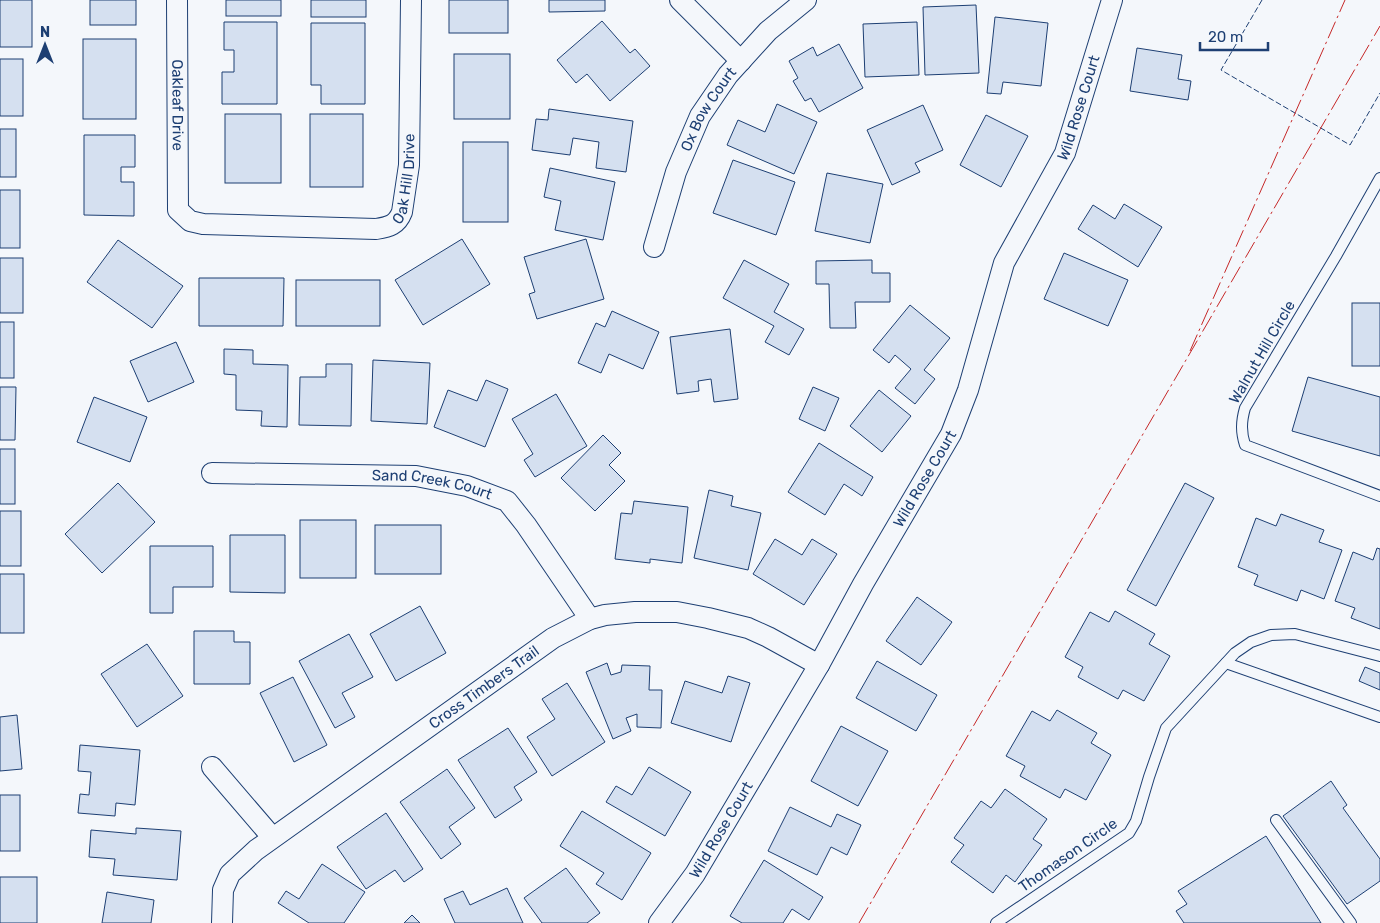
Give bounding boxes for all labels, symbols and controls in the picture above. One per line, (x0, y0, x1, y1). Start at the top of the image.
north arrow (20, 20, 70, 70)
scale bar (1200, 20, 1268, 52)
text: N (40, 24, 50, 41)
text: 20 m (1208, 28, 1243, 46)
street label: Wild Rose Court (1053, 53, 1104, 164)
street label: Oakleaf Drive (168, 59, 187, 151)
street label: Ox Bow Court (677, 63, 740, 154)
street label: Oak Hill Drive (388, 134, 418, 228)
street label: Walnut Hill Circle (1225, 297, 1299, 407)
street label: Wild Rose Court (889, 427, 960, 530)
street label: Sand Creek Court (372, 466, 495, 504)
street label: Cross Timbers Trail (425, 642, 543, 733)
street label: Wild Rose Court (686, 778, 757, 882)
street label: Thomason Circle (1015, 814, 1121, 896)

